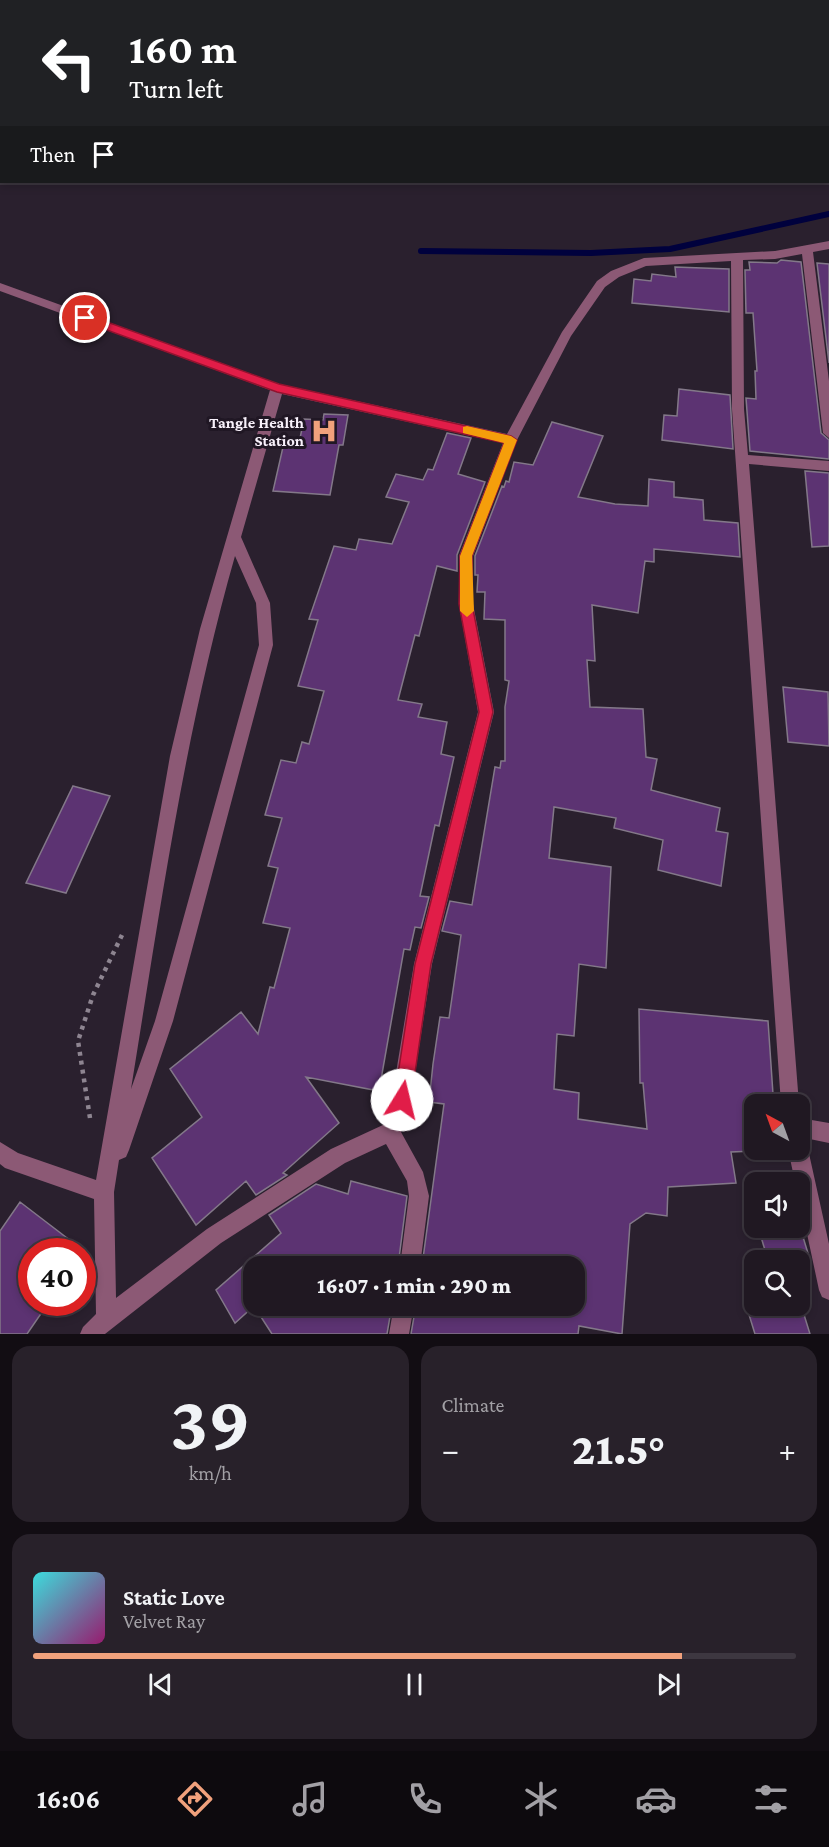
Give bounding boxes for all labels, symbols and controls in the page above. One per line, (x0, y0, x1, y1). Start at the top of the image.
icon: left (30, 24, 108, 102)
text: 160 m (129, 25, 237, 72)
text: Turn left (129, 74, 223, 104)
icon: arrive (87, 138, 120, 171)
text: Then (30, 142, 75, 167)
pin (59, 292, 110, 343)
icon: arrive (68, 301, 101, 334)
place label: Tangle Health Station (209, 414, 304, 449)
hospital icon: Tangle Health Station (309, 416, 339, 446)
position arrow (370, 1068, 434, 1132)
north arrow (744, 1094, 810, 1160)
map controls (744, 1094, 810, 1316)
button: sound (744, 1172, 810, 1238)
speed limit sign: 40 (18, 1238, 96, 1316)
button: search (744, 1250, 810, 1316)
text: 16:07 · 1 min · 290 m (317, 1273, 511, 1298)
text: 39 (170, 1379, 251, 1466)
text: Climate (442, 1394, 504, 1416)
text: 21.5° (572, 1424, 666, 1474)
text: − (442, 1431, 459, 1468)
text: + (779, 1431, 796, 1468)
text: km/h (189, 1462, 232, 1484)
text: Static Love (123, 1585, 225, 1610)
text: Velvet Ray (123, 1610, 205, 1632)
icon: previous (144, 1668, 177, 1701)
icon: pause (398, 1668, 431, 1701)
icon: next (652, 1668, 685, 1701)
icon: directions (174, 1778, 216, 1820)
icon: music (289, 1778, 331, 1820)
icon: phone (404, 1778, 446, 1820)
icon: climate (520, 1778, 562, 1820)
icon: car (635, 1778, 677, 1820)
icon: filters (750, 1778, 792, 1820)
text: 16:06 (37, 1784, 100, 1814)

